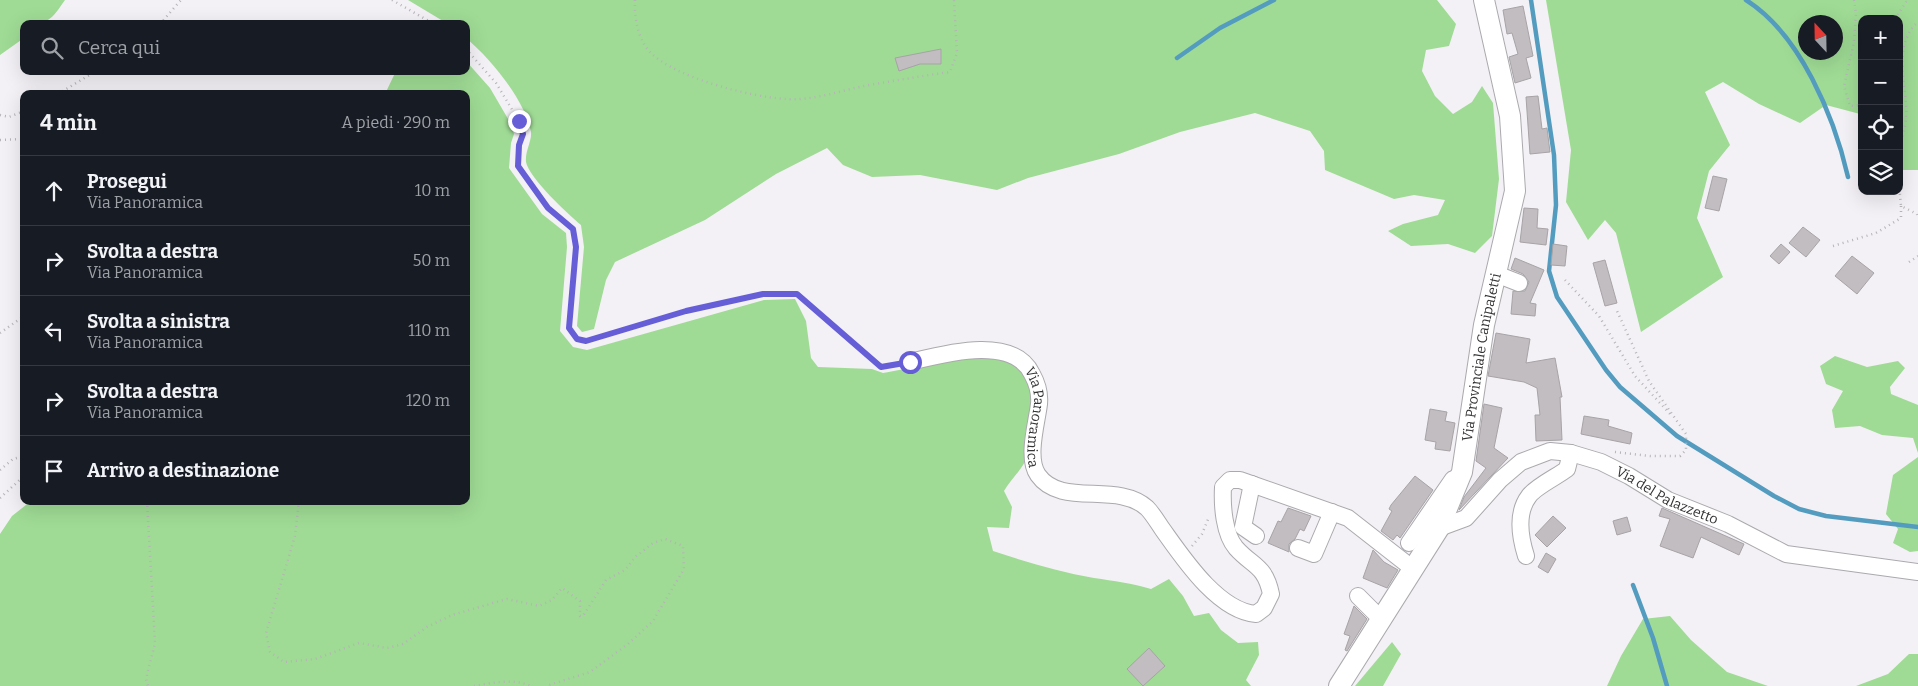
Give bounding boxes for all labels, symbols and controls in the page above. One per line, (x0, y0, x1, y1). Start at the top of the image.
north arrow (1798, 15, 1843, 60)
map controls (1858, 15, 1903, 195)
button: + (1858, 15, 1903, 60)
search box (20, 20, 470, 75)
icon: search (38, 34, 66, 62)
text: Cerca qui (78, 36, 160, 59)
button: − (1858, 60, 1903, 105)
button: locate (1858, 105, 1903, 150)
text: 4 min (40, 110, 97, 136)
route end (508, 110, 531, 133)
text: A piedi · 290 m (342, 113, 450, 132)
button: layers (1858, 150, 1903, 195)
text: Prosegui (87, 170, 167, 193)
icon: ahead (40, 177, 68, 205)
text: 10 m (415, 181, 450, 200)
text: Via Panoramica (87, 193, 203, 212)
text: Svolta a destra (87, 240, 218, 263)
icon: right (40, 247, 68, 275)
text: 50 m (413, 251, 450, 270)
text: Via Panoramica (87, 263, 203, 282)
street label: Via Provinciale Canipaletti (1458, 271, 1504, 442)
text: Svolta a sinistra (87, 310, 230, 333)
icon: left (40, 317, 68, 345)
text: 110 m (408, 321, 450, 340)
text: Via Panoramica (87, 333, 203, 352)
route start (899, 351, 922, 374)
street label: Via Panoramica (1021, 364, 1048, 469)
text: Svolta a destra (87, 380, 218, 403)
icon: right (40, 387, 68, 415)
text: 120 m (406, 391, 450, 410)
text: Via Panoramica (87, 403, 203, 422)
icon: arrive (40, 457, 68, 485)
text: Arrivo a destinazione (87, 459, 279, 482)
street label: Via del Palazzetto (1613, 462, 1721, 528)

